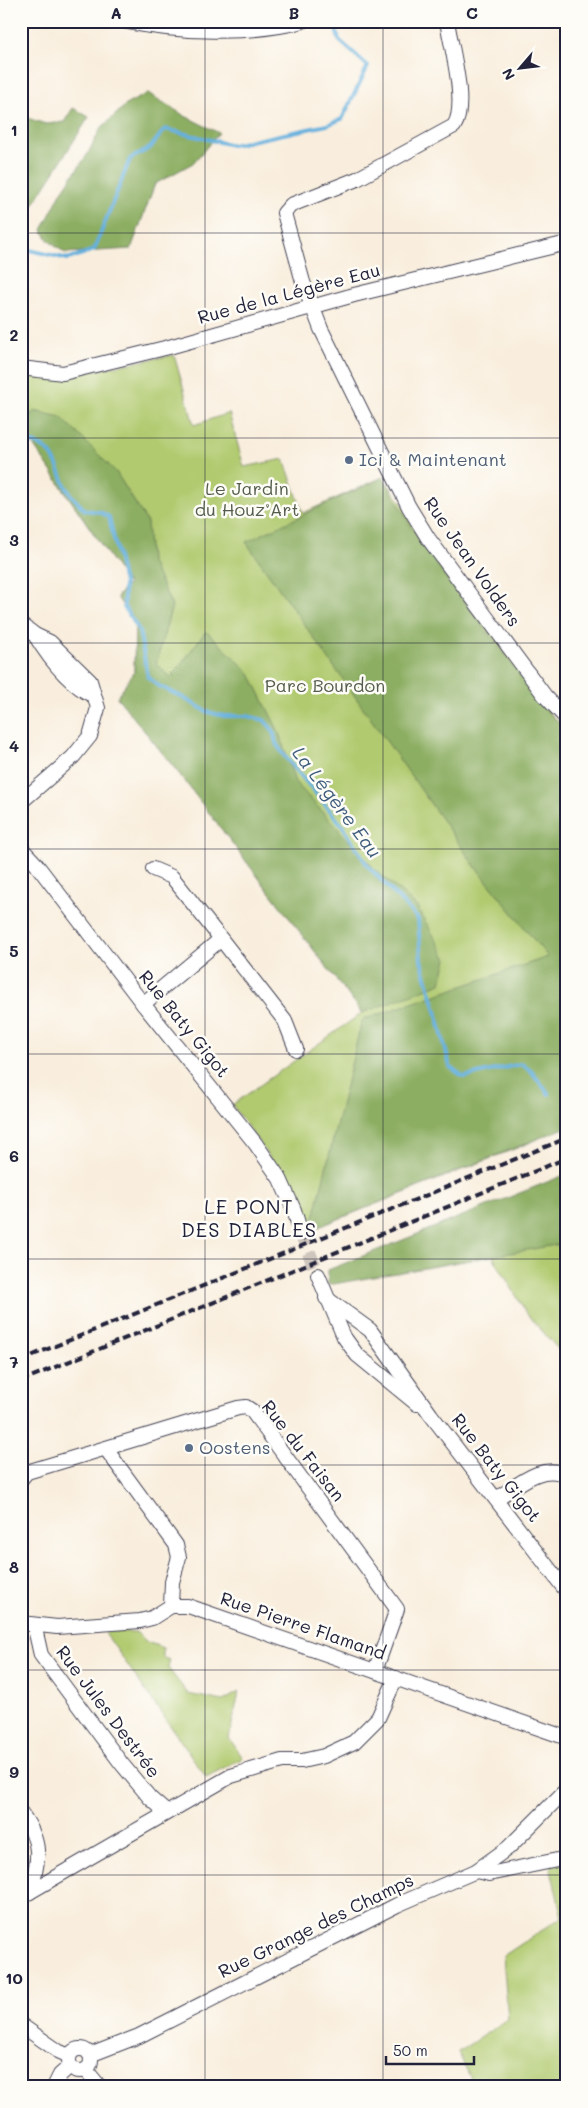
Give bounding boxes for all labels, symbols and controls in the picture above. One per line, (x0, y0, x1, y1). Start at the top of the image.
text: A (110, 2, 122, 23)
text: B (289, 2, 299, 23)
text: C (466, 2, 478, 23)
north arrow (496, 42, 546, 92)
text: N (497, 65, 519, 83)
text: 1 (10, 119, 18, 140)
street label: Rue de la Légère Eau (195, 257, 383, 329)
text: 2 (10, 324, 19, 345)
place label: Ici & Maintenant (359, 447, 507, 471)
marker: Ici & Maintenant (343, 454, 355, 466)
park label: Le Jardin du Houz’Art (195, 476, 299, 521)
street label: Rue Jean Volders (419, 492, 527, 631)
text: 3 (9, 529, 19, 550)
park label: Parc Bourdon (265, 673, 385, 697)
text: 4 (9, 735, 19, 756)
water label: La Légère Eau (287, 741, 388, 862)
text: 5 (9, 940, 19, 961)
street label: Rue Baty Gigot (134, 965, 236, 1082)
text: 6 (9, 1145, 19, 1166)
district label: LE PONT DES DIABLES (181, 1193, 317, 1242)
text: 7 (10, 1351, 19, 1372)
street label: Rue du Faisan (257, 1395, 351, 1506)
street label: Rue Baty Gigot (447, 1408, 547, 1527)
place label: Oostens (199, 1435, 270, 1459)
marker: Oostens (183, 1442, 195, 1454)
text: 8 (9, 1556, 19, 1577)
street label: Rue Pierre Flamand (217, 1585, 389, 1665)
street label: Rue Jules Destrée (51, 1640, 166, 1782)
text: 9 (9, 1761, 19, 1782)
street label: Rue Grange des Champs (214, 1867, 417, 1983)
text: 10 (5, 1967, 23, 1988)
scale bar (386, 2033, 473, 2065)
text: 50 m (393, 2040, 428, 2060)

